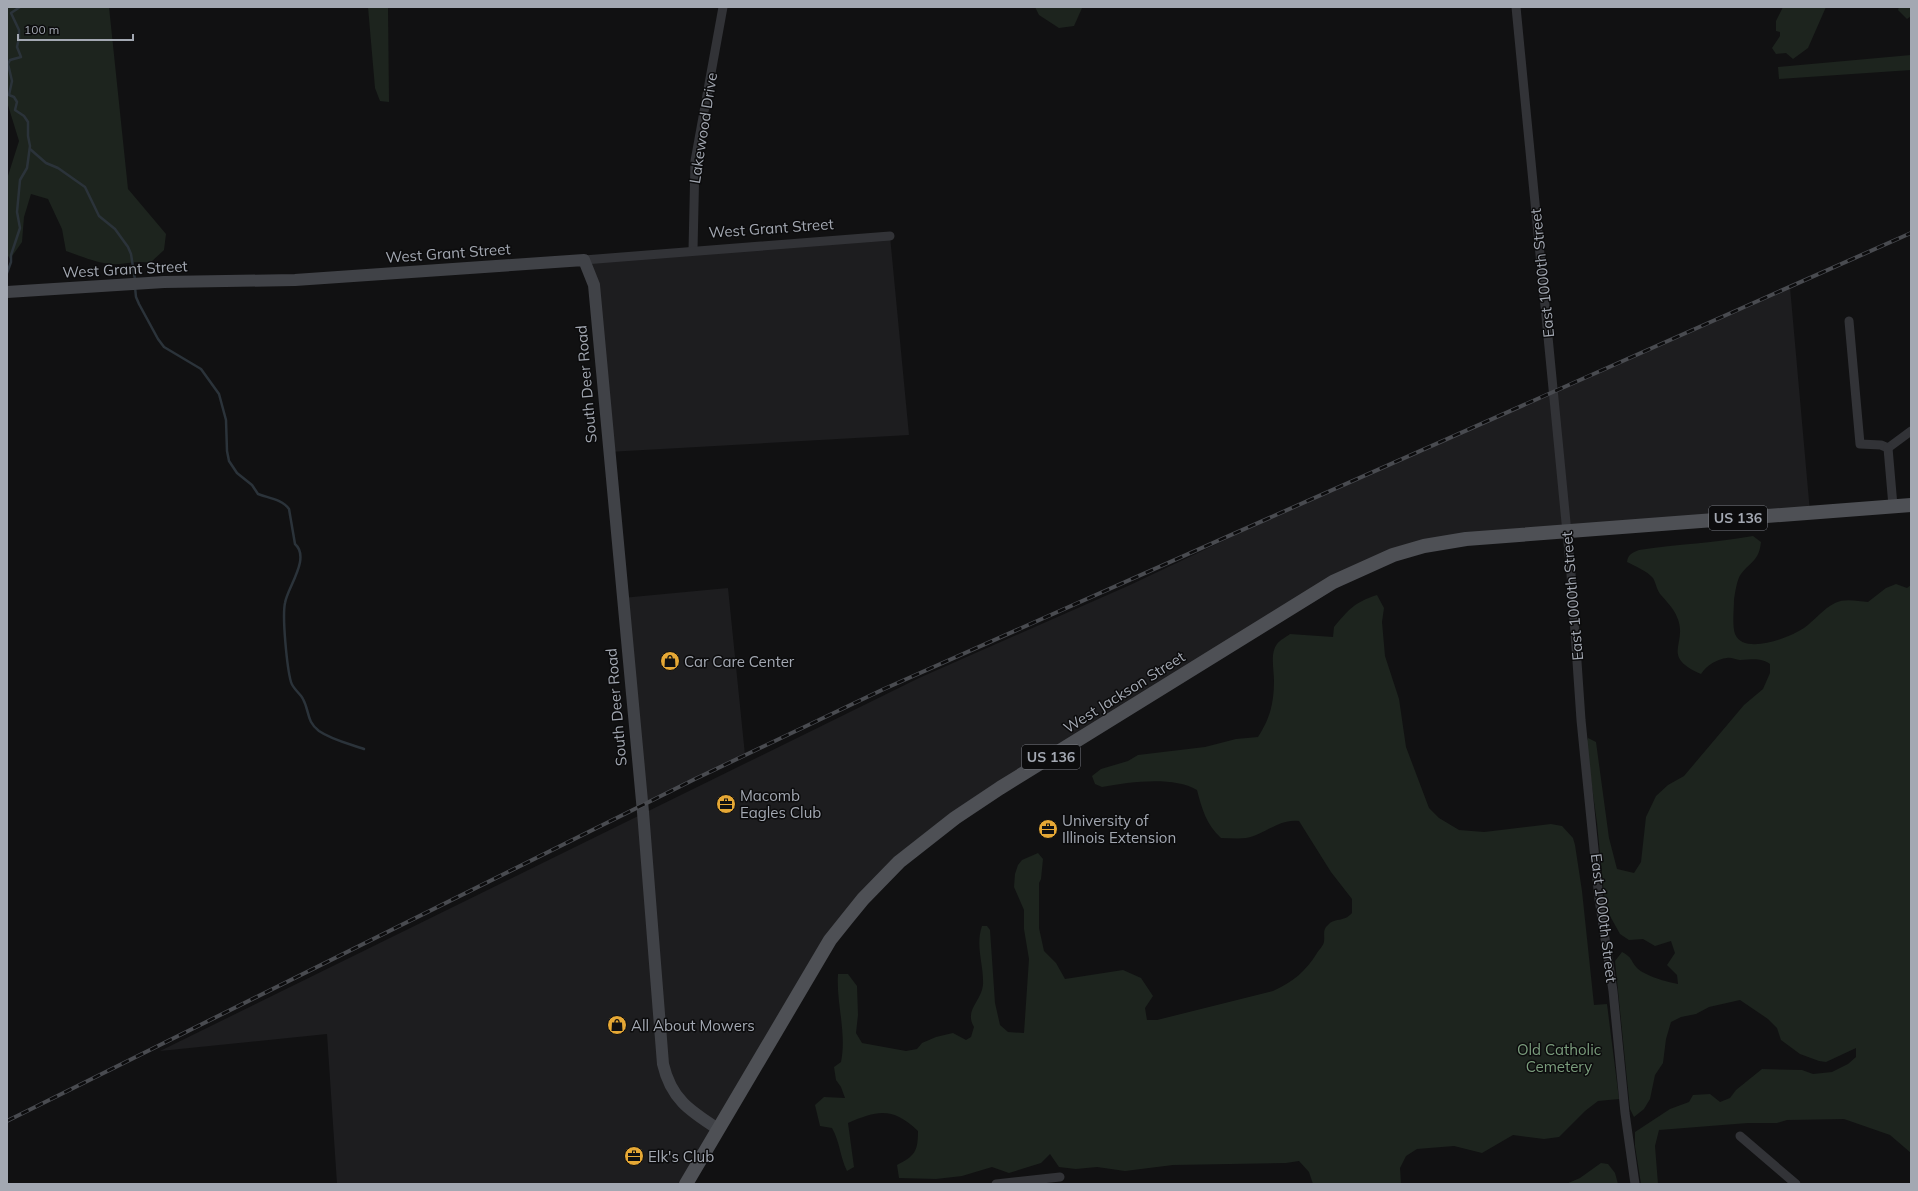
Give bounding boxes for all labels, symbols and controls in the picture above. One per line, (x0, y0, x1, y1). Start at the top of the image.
scale bar (18, 16, 133, 42)
text: 100 m (24, 22, 59, 37)
street label: Lakewood Drive (685, 71, 721, 185)
street label: East 1000th Street (1526, 208, 1558, 338)
street label: West Grant Street (708, 214, 834, 242)
street label: West Grant Street (385, 239, 511, 267)
street label: West Grant Street (62, 256, 188, 282)
street label: South Deer Road (571, 324, 601, 444)
road number: US 136 (1709, 506, 1767, 530)
street label: East 1000th Street (1557, 531, 1587, 661)
street label: South Deer Road (601, 647, 631, 767)
street label: West Jackson Street (1060, 647, 1188, 737)
shop icon: Car Care Center (659, 650, 681, 672)
place label: Car Care Center (684, 652, 795, 671)
road number: US 136 (1022, 745, 1080, 769)
place label: Macomb Eagles Club (740, 786, 821, 822)
office icon: Macomb Eagles Club (715, 793, 737, 815)
place label: University of Illinois Extension (1062, 811, 1176, 847)
office icon: University of Illinois Extension (1037, 818, 1059, 840)
street label: East 1000th Street (1587, 852, 1621, 984)
shop icon: All About Mowers (606, 1014, 628, 1036)
place label: All About Mowers (631, 1016, 755, 1035)
park label: Old Catholic Cemetery (1517, 1040, 1601, 1076)
office icon: Elk's Club (623, 1145, 645, 1167)
place label: Elk's Club (648, 1147, 714, 1166)

